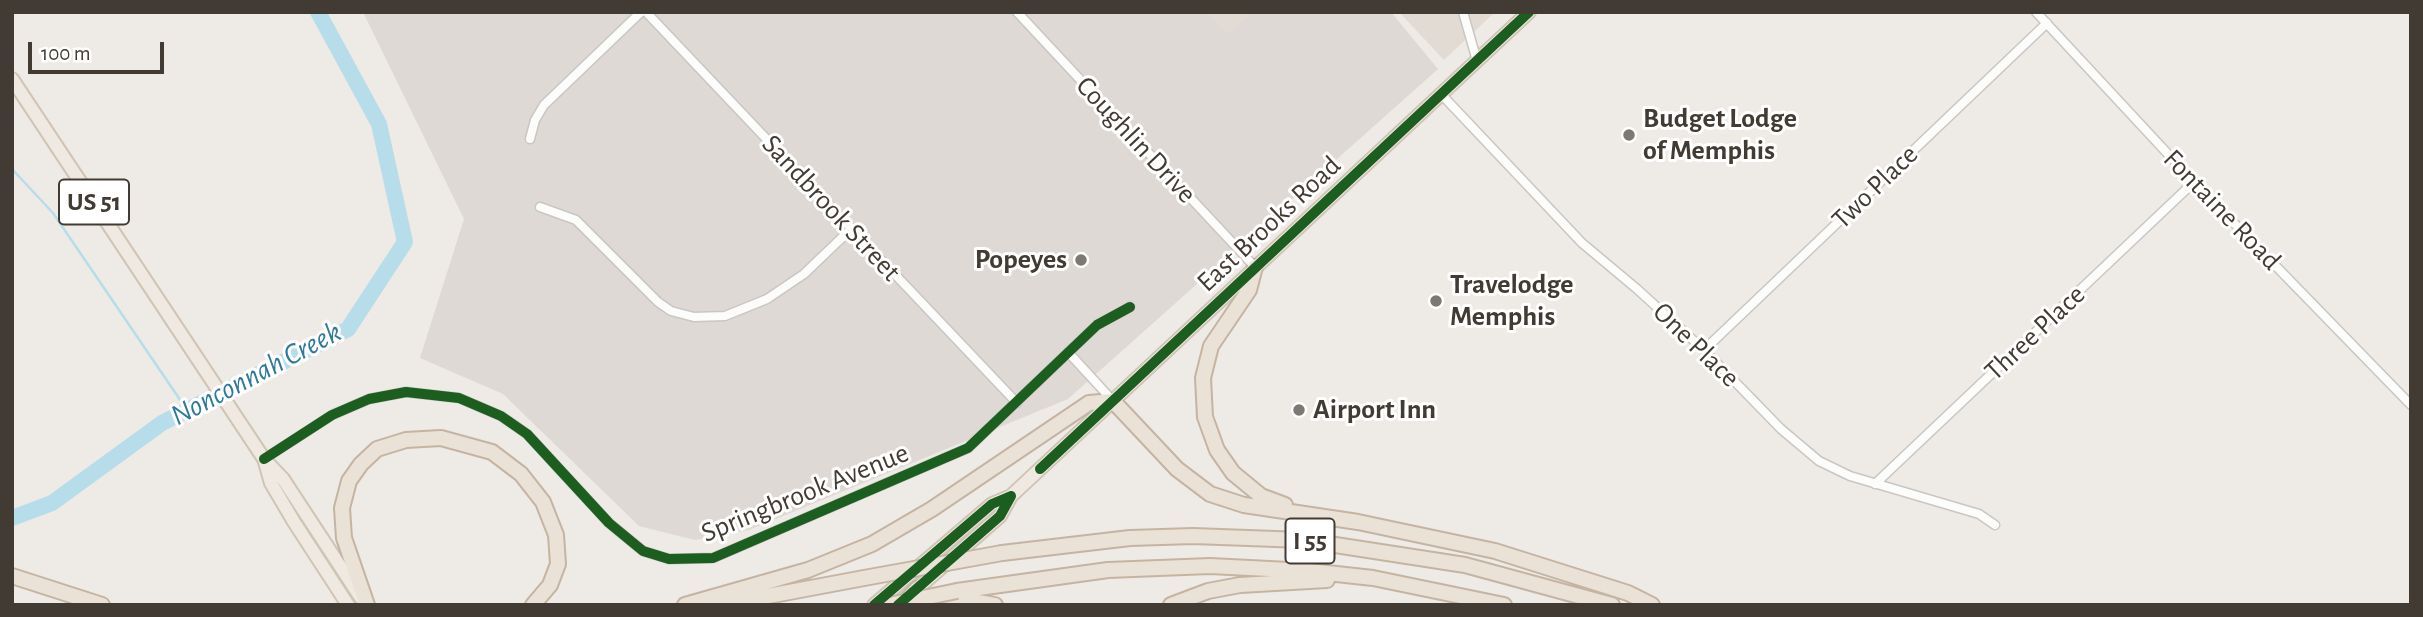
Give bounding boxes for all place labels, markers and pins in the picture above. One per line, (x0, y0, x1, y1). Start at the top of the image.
place label: Budget Lodge of Memphis (1643, 102, 1797, 168)
marker: Budget Lodge of Memphis (1621, 127, 1637, 143)
place label: Popeyes (975, 243, 1067, 277)
marker: Popeyes (1073, 252, 1089, 268)
place label: Travelodge Memphis (1450, 268, 1573, 334)
marker: Travelodge Memphis (1428, 293, 1444, 309)
place label: Airport Inn (1313, 393, 1436, 427)
marker: Airport Inn (1291, 402, 1307, 418)

